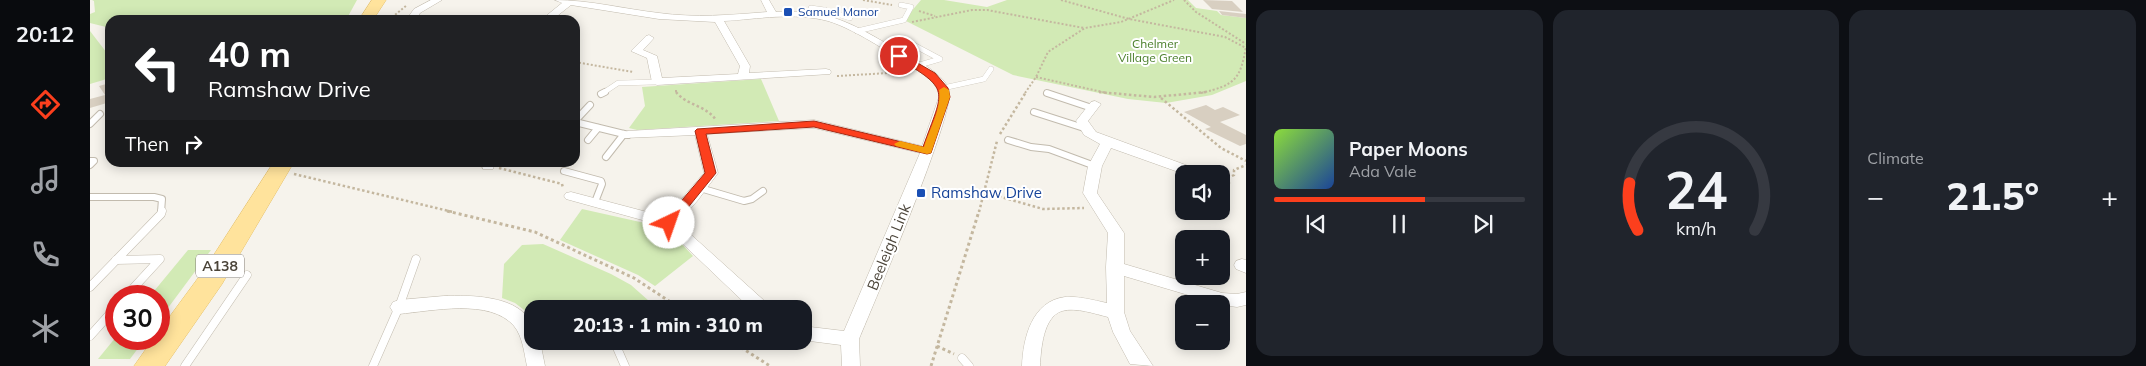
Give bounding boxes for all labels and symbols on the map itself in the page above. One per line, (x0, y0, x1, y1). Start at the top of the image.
place label: Samuel Manor (798, 4, 879, 19)
marker: Samuel Manor (782, 6, 794, 18)
pin (878, 35, 920, 77)
park label: Chelmer Village Green (1118, 36, 1192, 65)
place label: Ramshaw Drive (931, 183, 1042, 202)
marker: Ramshaw Drive (915, 187, 927, 199)
position arrow (642, 196, 694, 248)
street label: Beeleigh Link (863, 200, 915, 293)
road number: A138 (196, 255, 244, 278)
speed limit sign: 30 (105, 285, 170, 350)

